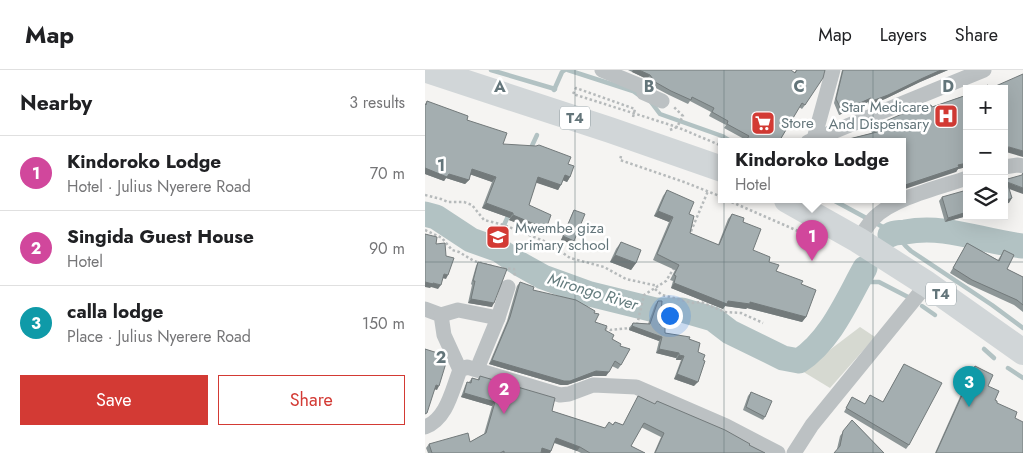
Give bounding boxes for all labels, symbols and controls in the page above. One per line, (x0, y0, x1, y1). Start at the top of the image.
text: Map (25, 17, 74, 52)
text: Map (818, 22, 852, 48)
text: Layers (880, 22, 927, 48)
text: Share (955, 22, 998, 48)
text: A (493, 75, 506, 98)
text: B (644, 75, 654, 98)
text: C (793, 75, 805, 98)
text: D (942, 75, 954, 98)
map controls (963, 85, 1008, 220)
button: + (963, 85, 1008, 130)
text: Nearby (20, 88, 92, 118)
text: 3 results (349, 91, 405, 114)
place label: Star Medicare And Dispensary (828, 96, 929, 135)
hospital icon: Star Medicare And Dispensary (933, 103, 959, 129)
road number: T4 (560, 106, 590, 129)
supermarket icon: Store (750, 110, 776, 136)
place label: Store (781, 112, 814, 134)
button: − (963, 130, 1008, 175)
popup (718, 138, 906, 203)
text: Kindoroko Lodge (735, 146, 889, 173)
text: Kindoroko Lodge (67, 148, 221, 175)
text: 1 (437, 154, 445, 177)
text: 1 (32, 162, 40, 185)
text: 70 m (370, 162, 405, 185)
text: Hotel (735, 173, 771, 196)
text: Hotel · Julius Nyerere Road (67, 175, 251, 198)
button: layers (963, 175, 1008, 220)
place label: Mwembe giza primary school (515, 217, 609, 256)
pin: 1 (796, 220, 828, 261)
text: Singida Guest House (67, 223, 254, 250)
school or university icon: Mwembe giza primary school (485, 224, 511, 250)
text: 2 (31, 237, 41, 260)
text: 90 m (369, 237, 405, 260)
text: Hotel (67, 250, 103, 273)
water label: Mirongo River (545, 267, 642, 317)
road number: T4 (926, 282, 956, 305)
text: calla lodge (67, 298, 163, 325)
your location (657, 303, 683, 329)
text: 3 (31, 312, 41, 335)
text: 150 m (362, 312, 405, 335)
text: Place · Julius Nyerere Road (67, 325, 251, 348)
text: 2 (436, 346, 446, 369)
pin: 3 (953, 366, 985, 407)
pin: 2 (488, 373, 520, 414)
button: Save (20, 375, 208, 425)
button: Share (218, 375, 405, 425)

